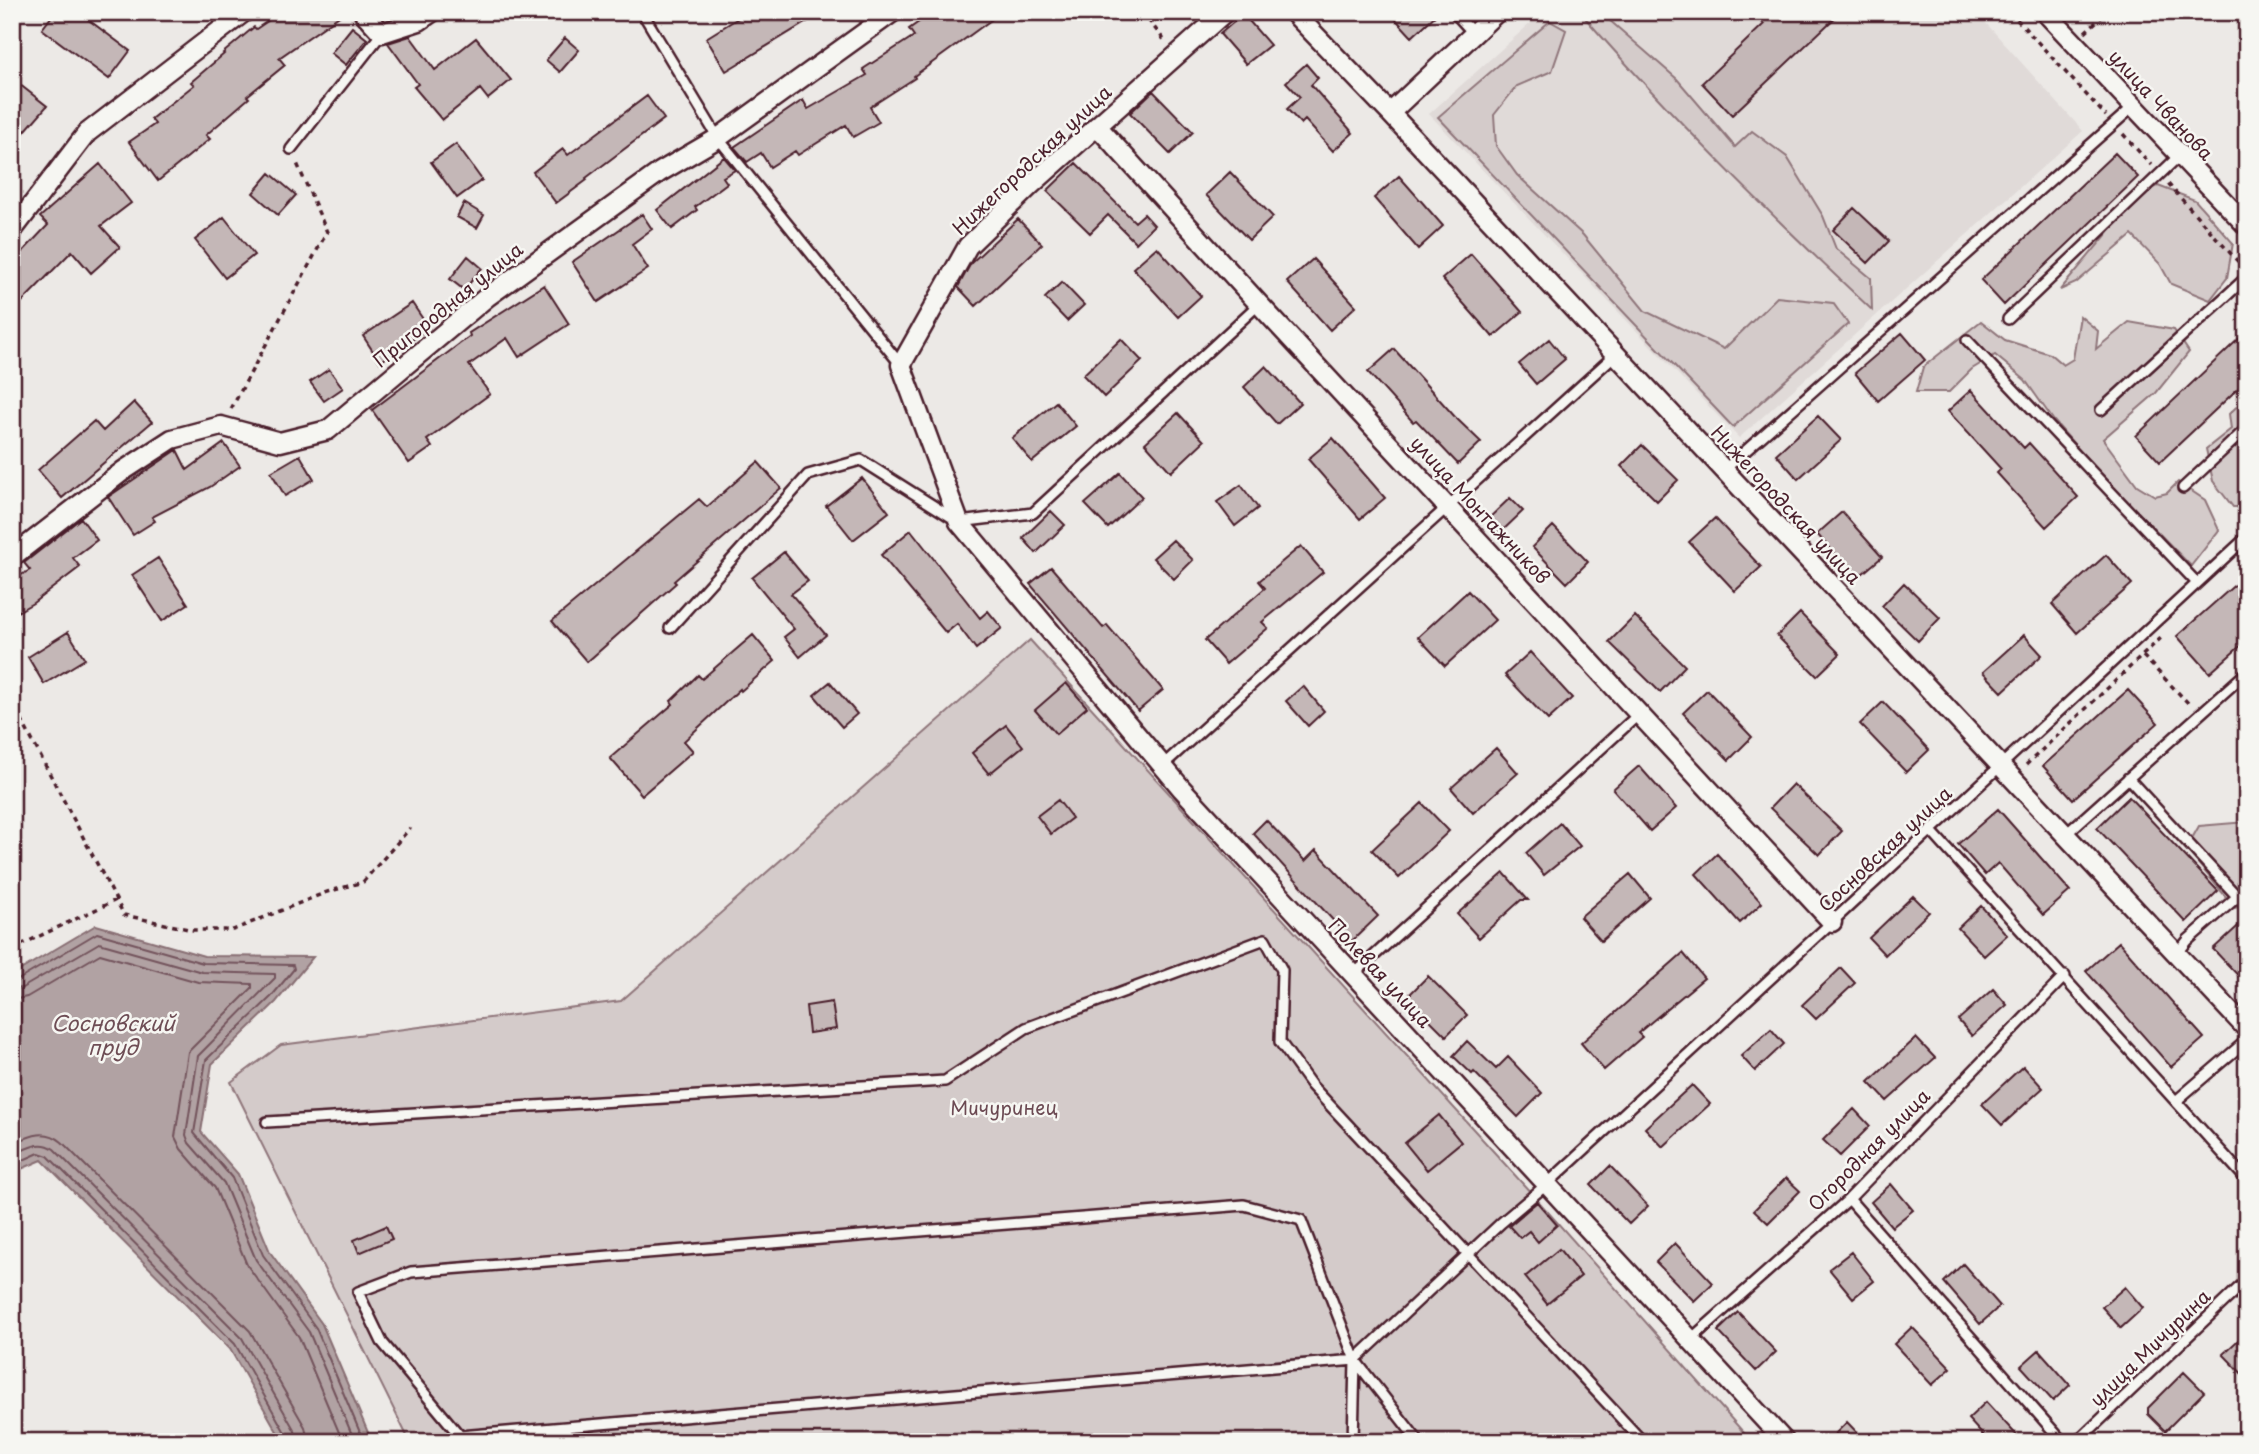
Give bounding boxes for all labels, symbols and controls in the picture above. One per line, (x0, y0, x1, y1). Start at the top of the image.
street label: улица Чванова (2103, 43, 2221, 166)
street label: Нижегородская улица (945, 78, 1117, 241)
street label: Пригородная улица (366, 235, 528, 373)
street label: Нижегородская улица (1705, 418, 1868, 590)
street label: улица Монтажников (1404, 429, 1557, 590)
street label: Сосновская улица (1811, 779, 1957, 918)
street label: Полевая улица (1323, 911, 1439, 1033)
water label: Сосновский пруд (51, 1006, 177, 1062)
street label: Огородная улица (1801, 1082, 1936, 1217)
park label: Мичуринец (950, 1093, 1058, 1121)
street label: улица Мичурина (2083, 1282, 2216, 1412)

